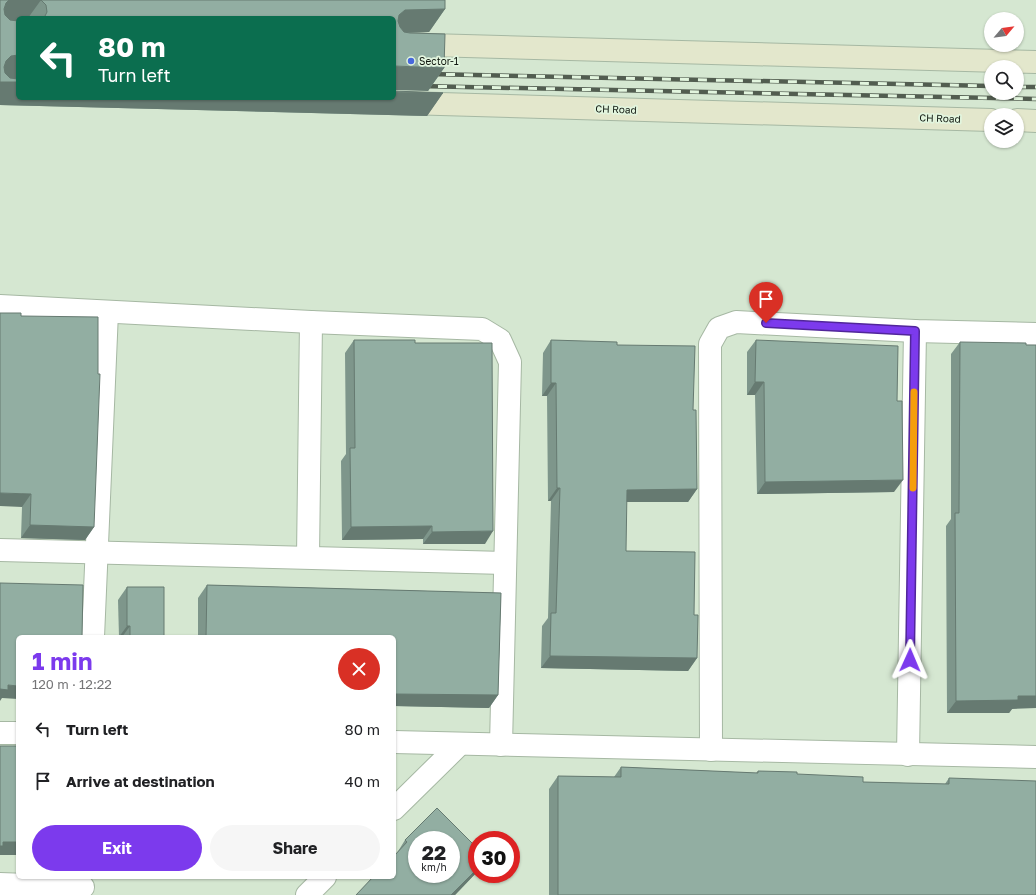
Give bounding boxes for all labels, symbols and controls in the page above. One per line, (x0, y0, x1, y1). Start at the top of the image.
north arrow (984, 12, 1024, 52)
map controls (984, 12, 1024, 148)
text: 80 m (98, 30, 166, 63)
icon: left (32, 32, 84, 84)
place label: Sector-1 (419, 55, 459, 67)
marker: Sector-1 (406, 56, 416, 66)
button: search (984, 60, 1024, 100)
text: Turn left (98, 64, 171, 86)
street label: CH Road (595, 102, 637, 116)
button: layers (984, 108, 1024, 148)
street label: CH Road (919, 111, 961, 125)
pin (749, 282, 783, 323)
icon: arrive (755, 288, 777, 310)
position arrow (889, 639, 931, 681)
text: 1 min (32, 646, 92, 675)
button: close (338, 648, 380, 690)
text: 120 m · 12:22 (32, 676, 112, 692)
icon: left (32, 718, 54, 740)
text: Turn left (66, 720, 128, 738)
text: 80 m (345, 720, 380, 738)
icon: arrive (32, 770, 54, 792)
text: Arrive at destination (66, 772, 215, 790)
text: 40 m (345, 772, 380, 790)
button: Exit (32, 825, 202, 871)
button: Share (210, 825, 380, 871)
speed limit sign: 30 (468, 831, 520, 883)
text: 22 (422, 840, 446, 864)
text: km/h (421, 861, 447, 873)

